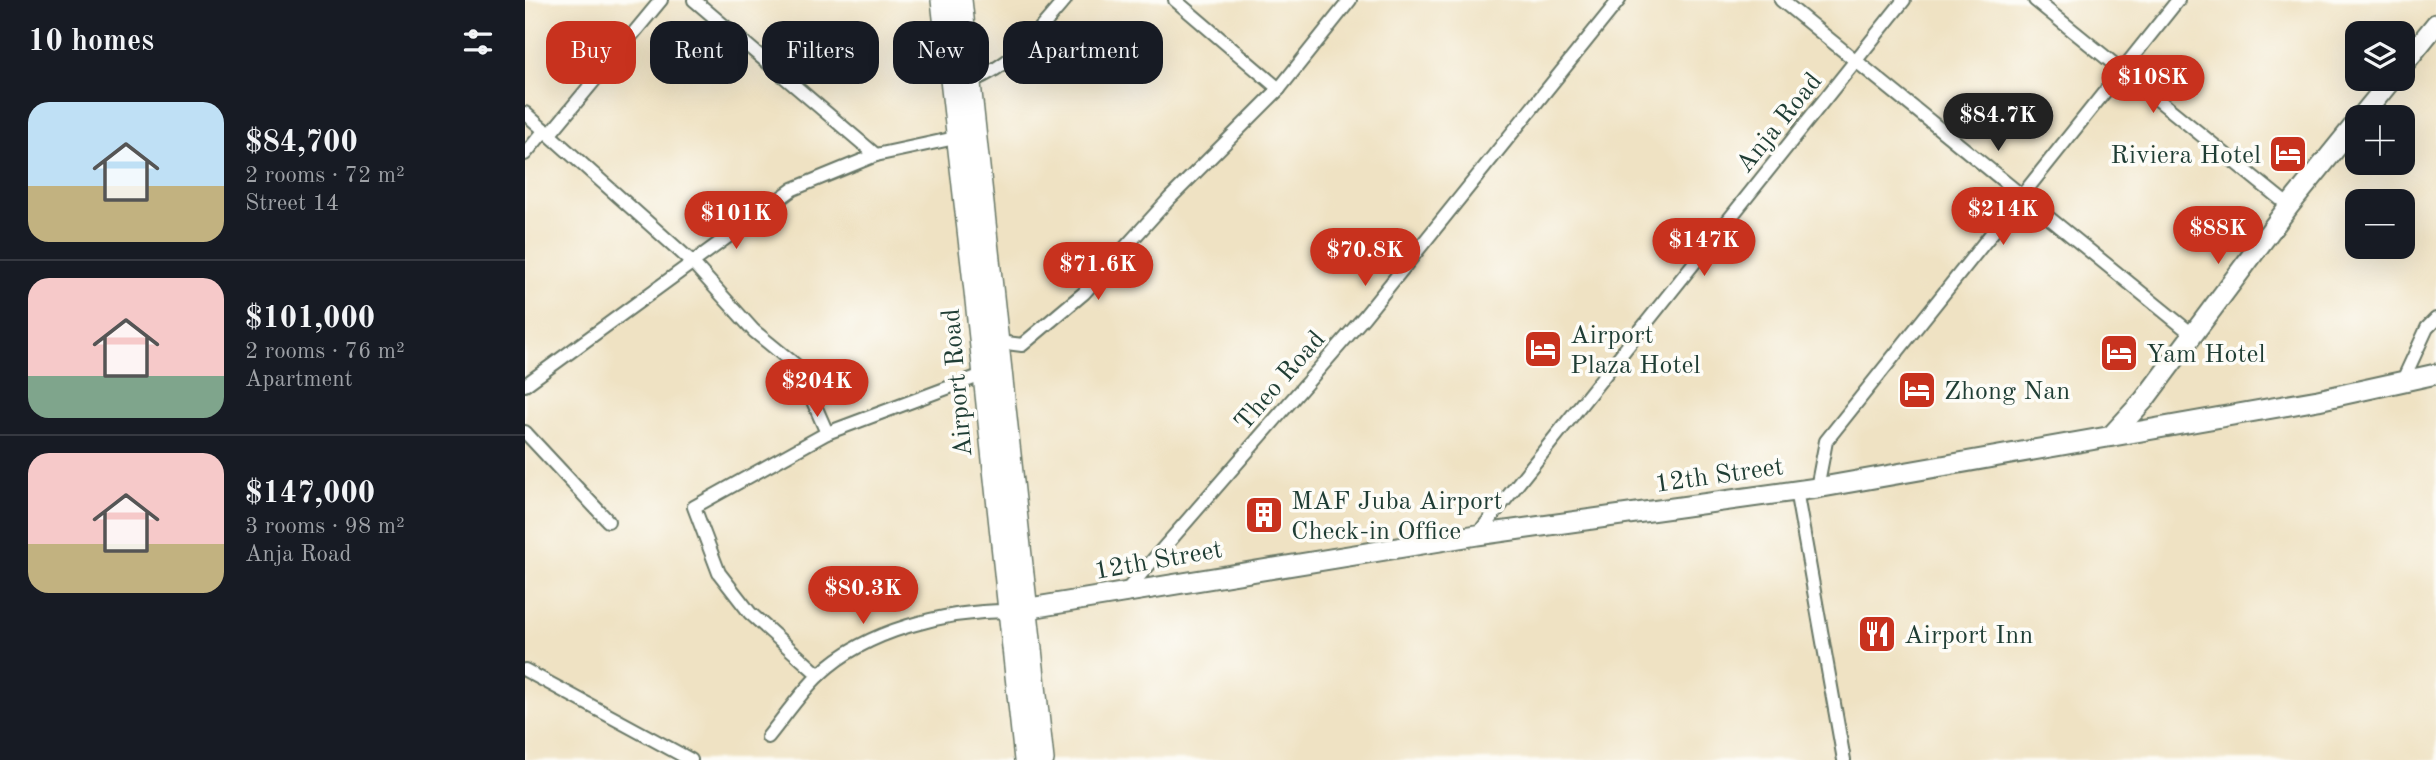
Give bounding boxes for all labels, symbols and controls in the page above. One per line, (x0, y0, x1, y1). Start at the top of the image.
chip: Buy (546, 21, 636, 84)
chip: Rent (650, 21, 748, 84)
chip: Filters (762, 21, 879, 84)
chip: New (893, 21, 989, 84)
chip: Apartment (1003, 21, 1163, 84)
map controls (2345, 21, 2415, 259)
button: layers (2345, 21, 2415, 91)
icon: filters (459, 23, 497, 61)
text: 10 homes (28, 27, 154, 57)
pin: $108K (2104, 55, 2202, 115)
text: $108K (2117, 66, 2189, 89)
street label: Anja Road (1732, 68, 1828, 178)
pin: $84.7K (1941, 94, 2055, 153)
text: $84.7K (1959, 104, 2037, 127)
button: + (2345, 105, 2415, 175)
text: $84,700 (245, 128, 358, 158)
icon: home (84, 130, 168, 214)
hotel icon: Riviera Hotel (2267, 133, 2309, 175)
place label: Riviera Hotel (2110, 143, 2261, 169)
text: 2 rooms · 72 m² (245, 164, 405, 187)
pin: $214K (1954, 188, 2052, 247)
button: − (2345, 189, 2415, 259)
pin: $101K (687, 191, 785, 251)
text: Street 14 (245, 192, 339, 215)
text: $214K (1967, 198, 2039, 221)
text: $101K (700, 202, 772, 225)
pin: $88K (2177, 206, 2259, 266)
text: $88K (2189, 217, 2247, 240)
pin: $147K (1655, 218, 1753, 278)
pin: $70.8K (1308, 229, 1422, 288)
text: $147K (1668, 229, 1740, 252)
text: $70.8K (1326, 239, 1404, 262)
pin: $71.6K (1041, 243, 1155, 302)
text: $71.6K (1059, 253, 1137, 276)
text: $101,000 (245, 304, 375, 334)
icon: home (84, 306, 168, 390)
street label: Airport Road (939, 308, 977, 458)
place label: Airport Plaza Hotel (1570, 323, 1701, 379)
street label: Theo Road (1230, 326, 1331, 436)
hotel icon: Airport Plaza Hotel (1522, 328, 1564, 370)
hotel icon: Yam Hotel (2098, 332, 2140, 374)
text: 2 rooms · 76 m² (245, 340, 405, 363)
place label: Yam Hotel (2146, 342, 2266, 368)
pin: $204K (768, 360, 866, 419)
text: Apartment (245, 368, 353, 391)
hotel icon: Zhong Nan (1896, 369, 1938, 411)
text: $204K (781, 370, 853, 393)
place label: Zhong Nan (1944, 379, 2070, 405)
street label: 12th Street (1653, 454, 1785, 498)
text: $147,000 (245, 479, 375, 509)
icon: home (84, 481, 168, 565)
place label: MAF Juba Airport Check-in Office (1291, 489, 1503, 545)
building icon: MAF Juba Airport Check-in Office (1243, 494, 1285, 536)
text: 3 rooms · 98 m² (245, 515, 405, 538)
street label: 12th Street (1092, 537, 1224, 585)
text: Anja Road (245, 543, 351, 566)
pin: $80.3K (806, 566, 920, 626)
text: $80.3K (824, 577, 902, 600)
restaurant icon: Airport Inn (1856, 613, 1898, 655)
place label: Airport Inn (1904, 623, 2033, 649)

